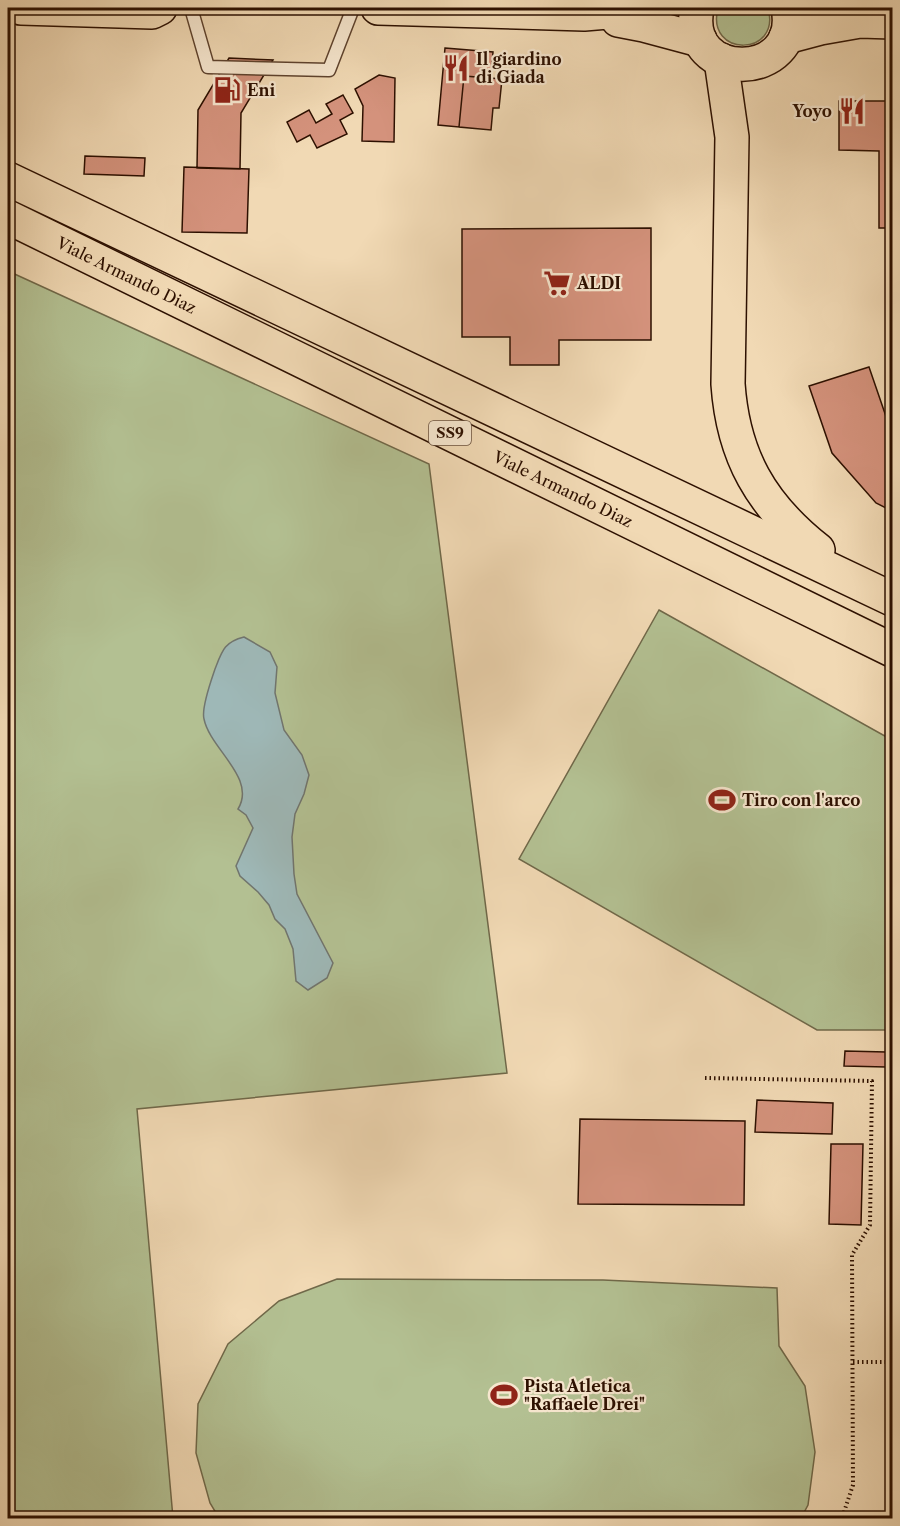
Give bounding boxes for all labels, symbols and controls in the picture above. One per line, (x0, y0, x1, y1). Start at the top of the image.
place label: Il giardino di Giada (476, 49, 562, 87)
restaurant icon: Il giardino di Giada (441, 53, 471, 83)
fuel station icon: Eni (212, 75, 242, 105)
place label: Eni (247, 80, 276, 100)
restaurant icon: Yoyo (837, 96, 867, 126)
place label: Yoyo (791, 101, 832, 121)
street label: Viale Armando Diaz (53, 232, 199, 318)
supermarket icon: ALDI (542, 268, 572, 298)
place label: ALDI (576, 273, 621, 293)
road number: SS9 (429, 421, 471, 445)
street label: Viale Armando Diaz (489, 446, 636, 531)
sports icon: Tiro con l'arco (707, 785, 737, 815)
place label: Tiro con l'arco (742, 790, 860, 810)
place label: Pista Atletica "Raffaele Drei" (524, 1376, 645, 1414)
sports icon: Pista Atletica "Raffaele Drei" (489, 1380, 519, 1410)

